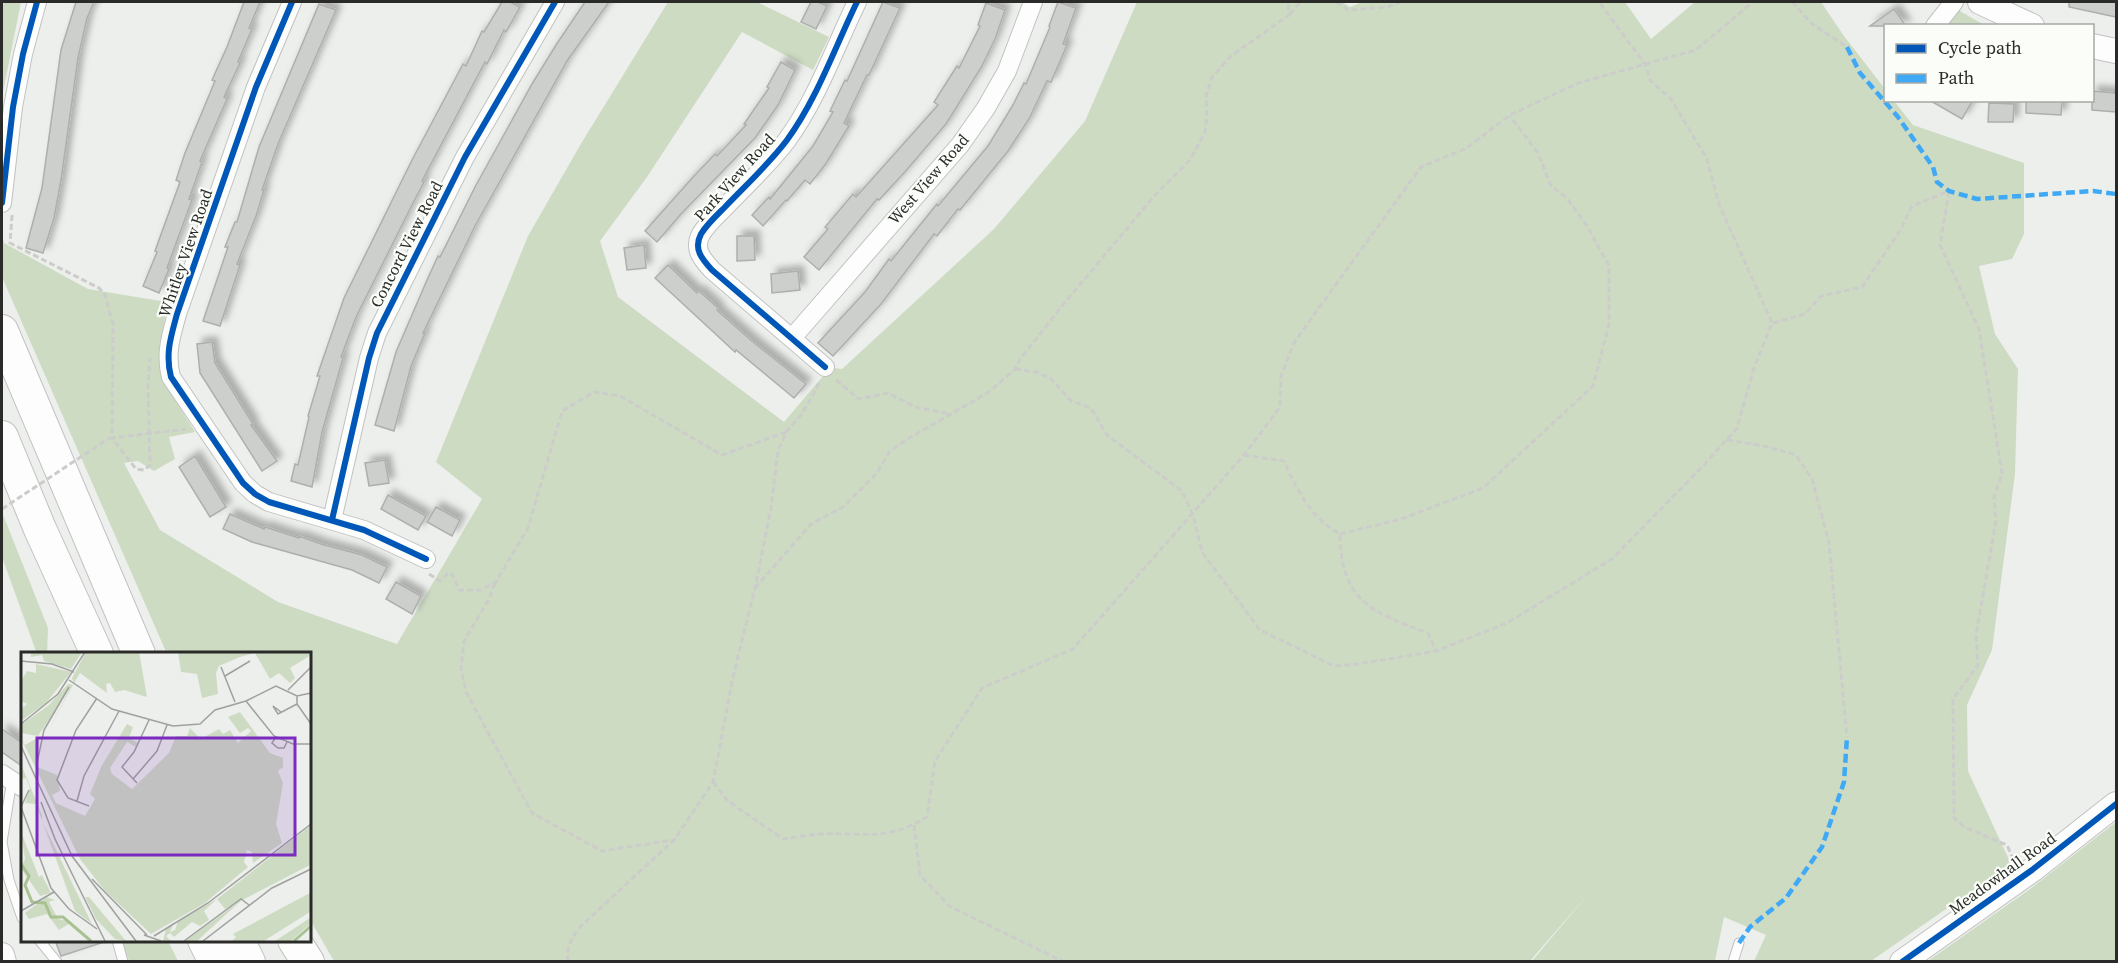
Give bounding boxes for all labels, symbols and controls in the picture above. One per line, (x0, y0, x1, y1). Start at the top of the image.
legend (1884, 24, 2094, 102)
text: Cycle path (1938, 35, 2022, 60)
text: Path (1938, 65, 1975, 90)
street label: Park View Road (689, 128, 779, 226)
street label: West View Road (883, 129, 973, 229)
street label: Concord View Road (365, 177, 447, 311)
street label: Whitley View Road (153, 186, 217, 320)
inset map (21, 652, 310, 942)
street label: Meadowhall Road (1944, 827, 2060, 919)

